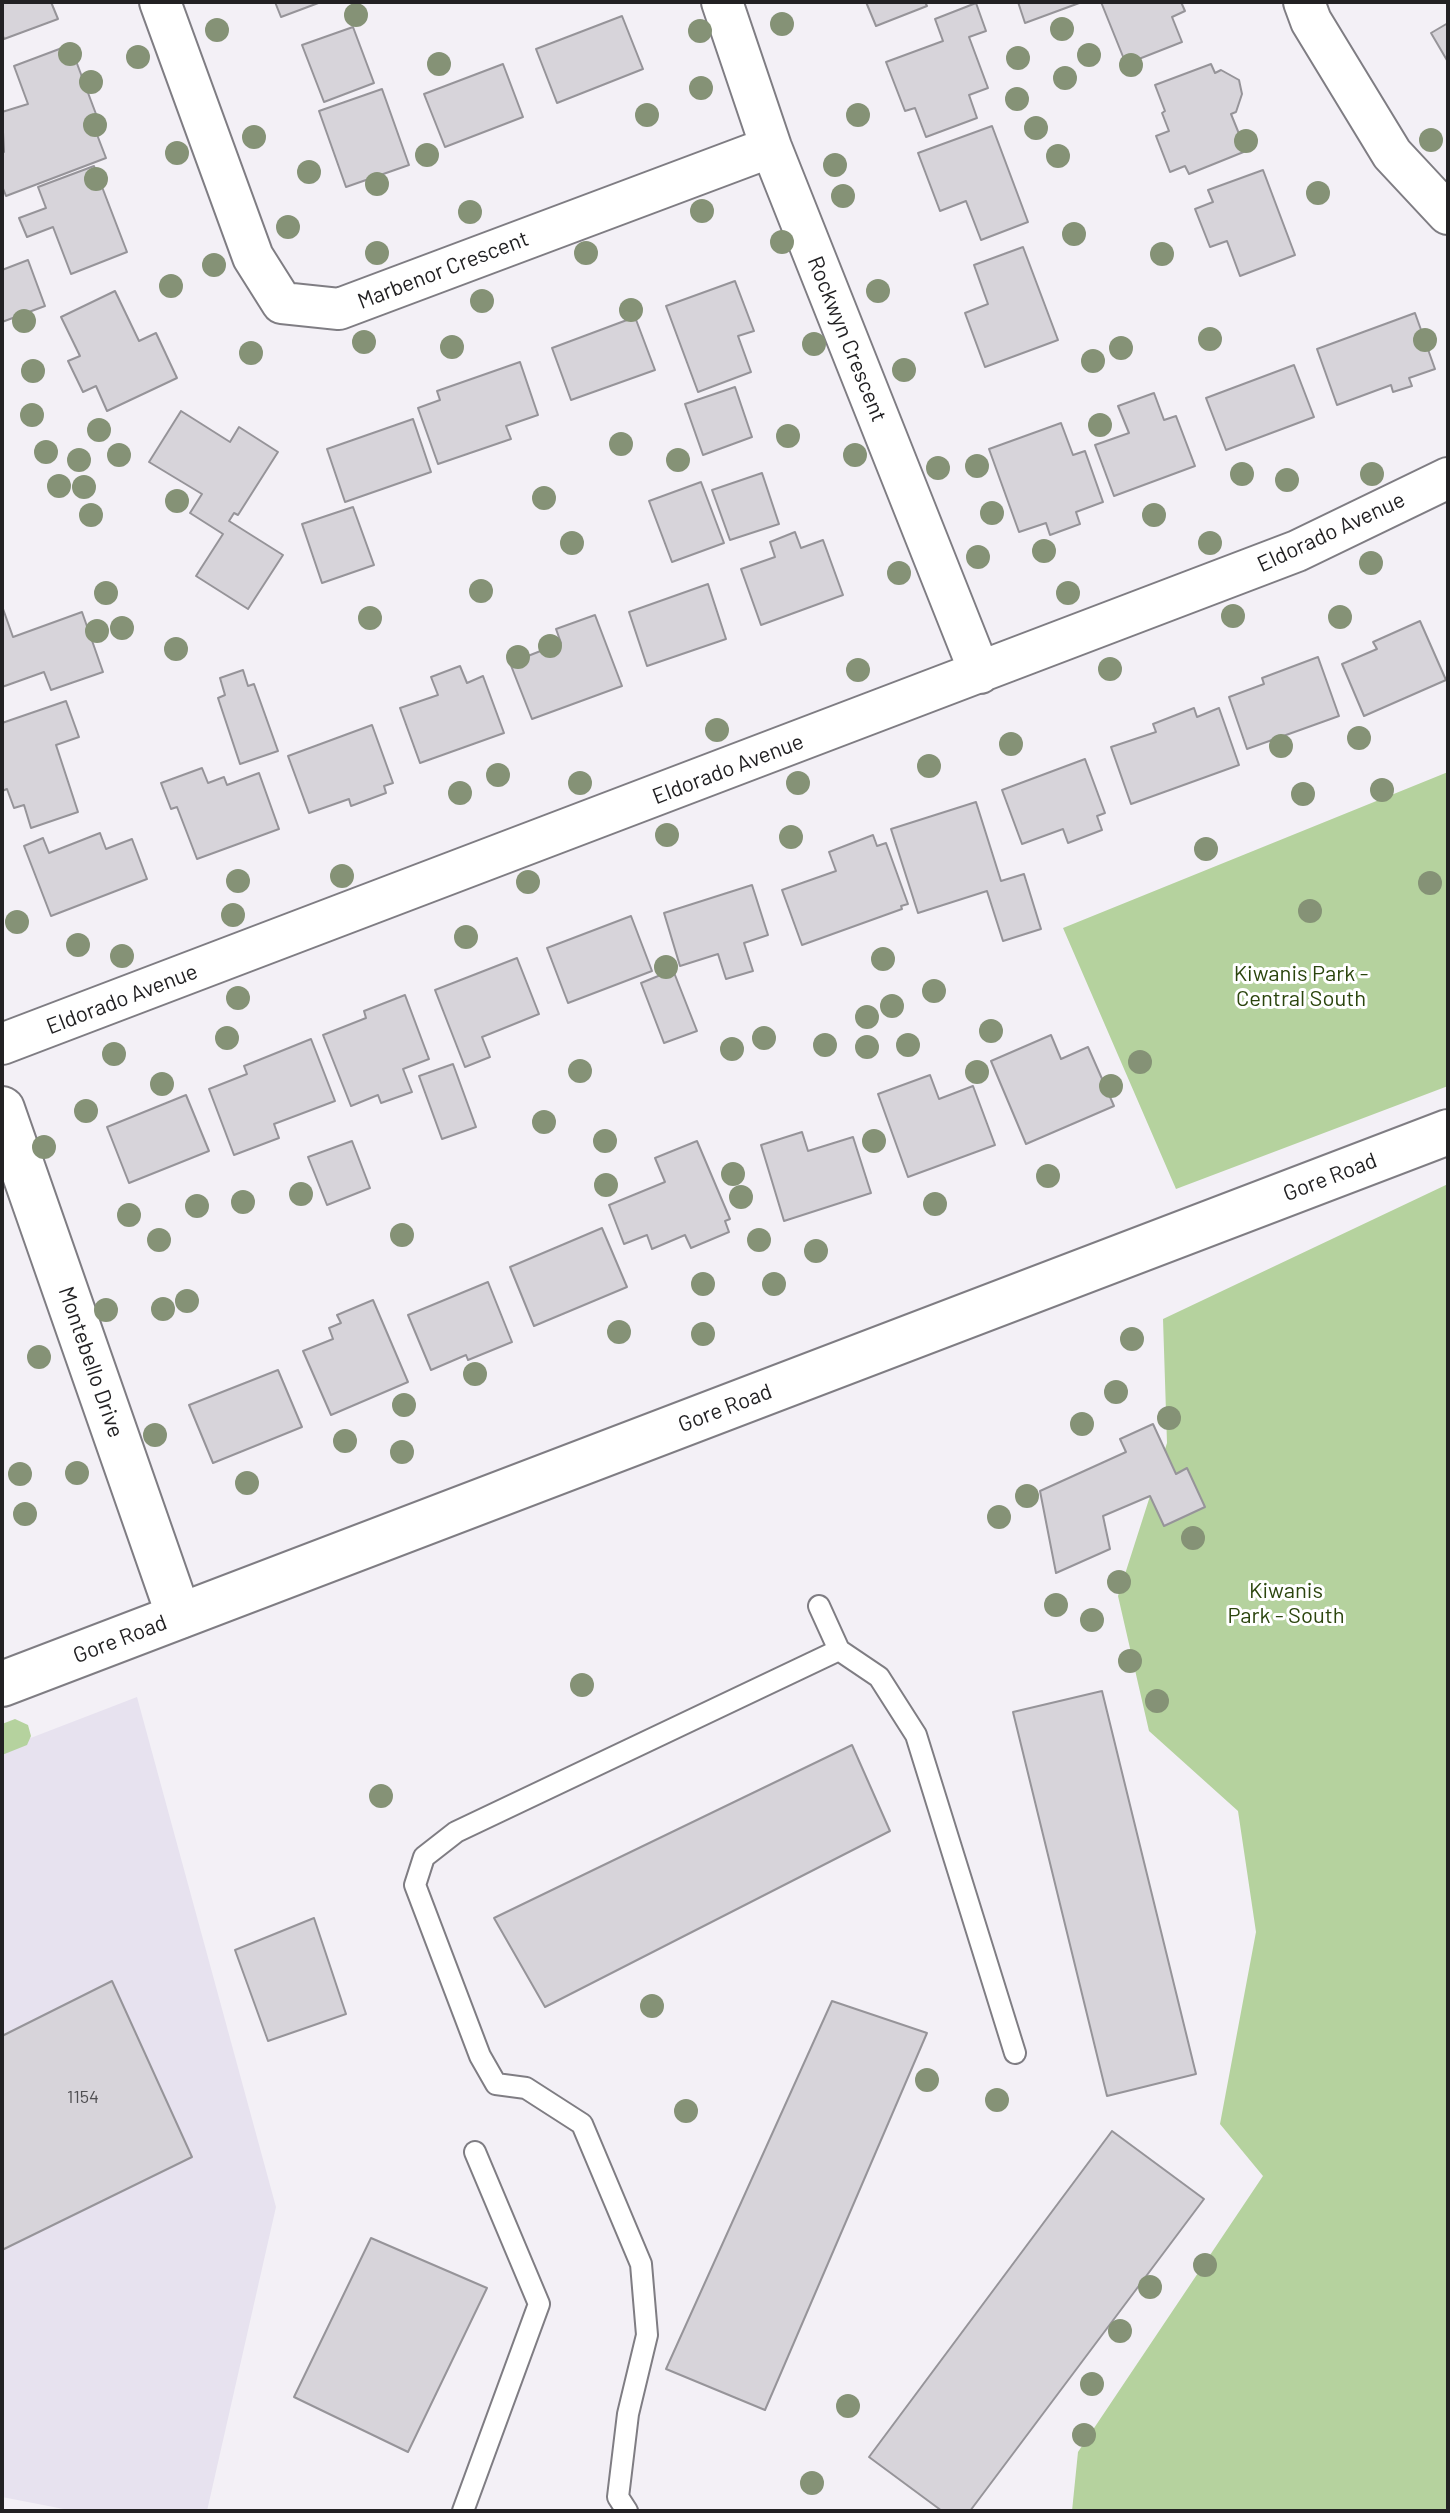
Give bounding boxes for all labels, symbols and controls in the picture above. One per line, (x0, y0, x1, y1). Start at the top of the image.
street label: Marbenor Crescent (354, 225, 532, 315)
street label: Rockwyn Crescent (802, 252, 892, 426)
street label: Eldorado Avenue (1253, 486, 1409, 578)
street label: Eldorado Avenue (649, 728, 807, 810)
street label: Eldorado Avenue (43, 958, 201, 1040)
park label: Kiwanis Park - Central South (1234, 961, 1368, 1012)
street label: Gore Road (1279, 1147, 1381, 1207)
street label: Montebello Drive (53, 1283, 129, 1441)
street label: Gore Road (674, 1378, 776, 1438)
park label: Kiwanis Park - South (1227, 1578, 1345, 1630)
street label: Gore Road (69, 1609, 171, 1669)
house number: 1154 (67, 2086, 99, 2108)

